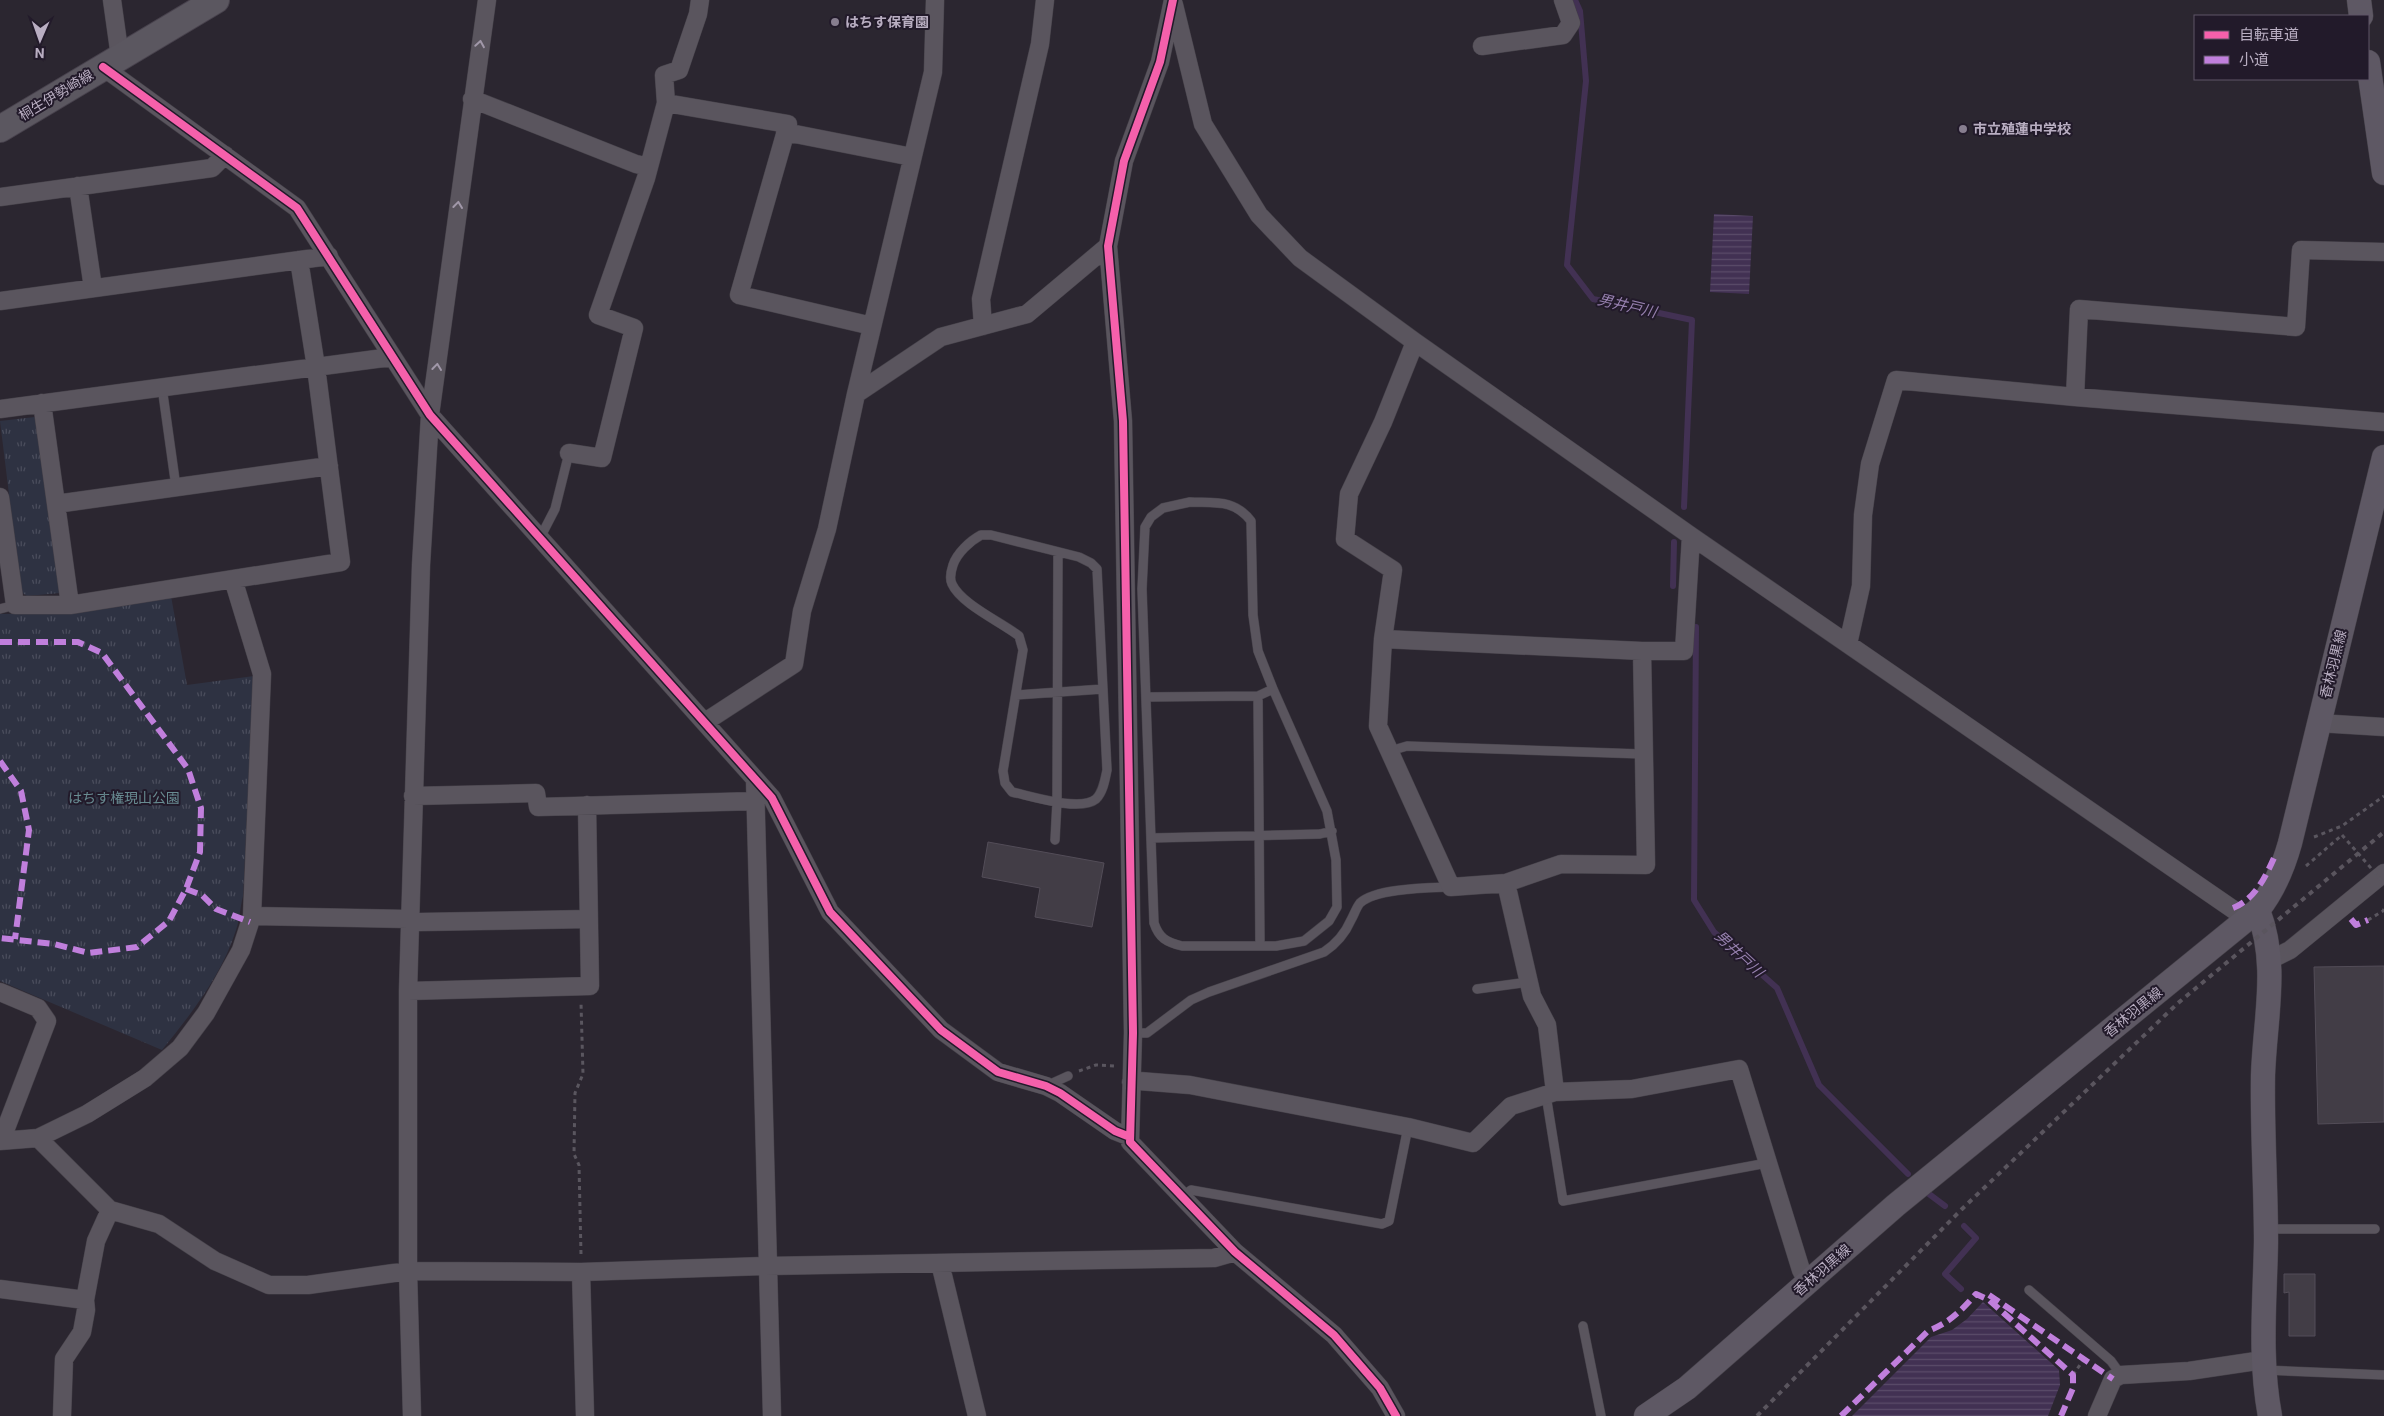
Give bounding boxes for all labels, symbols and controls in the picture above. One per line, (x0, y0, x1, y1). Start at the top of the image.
place label: はちす保育園 (845, 14, 929, 30)
north arrow (15, 15, 65, 65)
legend (2194, 15, 2369, 80)
marker: はちす保育園 (829, 16, 841, 28)
text: 自転車道 (2239, 26, 2299, 44)
one-way arrow (474, 40, 484, 49)
text: N (34, 45, 45, 61)
text: 小道 (2239, 51, 2269, 69)
street label: 桐生伊勢崎線 (16, 67, 96, 123)
place label: 市立殖蓮中学校 (1973, 121, 2071, 137)
marker: 市立殖蓮中学校 (1957, 123, 1969, 135)
one-way arrow (452, 201, 463, 209)
water label: 男井戸川 (1596, 290, 1660, 322)
one-way arrow (431, 362, 441, 371)
street label: 香林羽黒線 (2317, 628, 2349, 700)
park label: はちす権現山公園 (68, 790, 180, 806)
water label: 男井戸川 (1711, 927, 1769, 982)
street label: 香林羽黒線 (2101, 984, 2165, 1040)
street label: 香林羽黒線 (1790, 1241, 1854, 1299)

